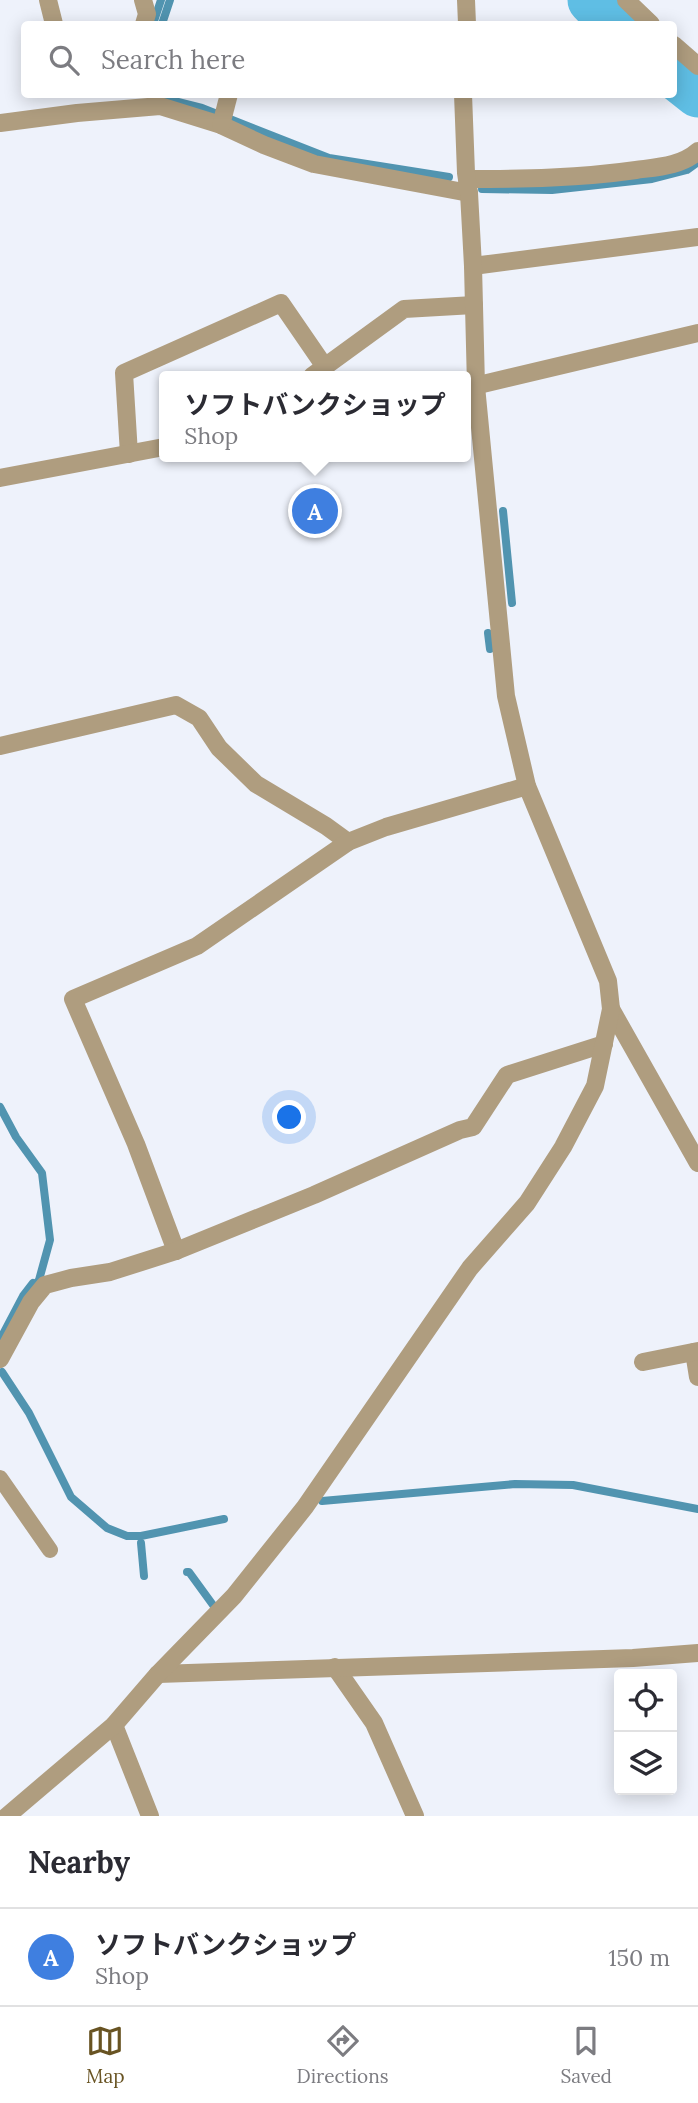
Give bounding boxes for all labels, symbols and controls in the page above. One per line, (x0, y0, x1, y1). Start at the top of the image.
search box (21, 21, 677, 98)
icon: search (45, 41, 83, 79)
text: Search here (101, 43, 245, 76)
popup (159, 371, 471, 462)
text: ソフトバンクショップ (184, 388, 446, 421)
text: Shop (184, 421, 238, 450)
pin: A (292, 485, 338, 537)
your location (272, 1100, 306, 1134)
map controls (614, 1669, 677, 1795)
button: locate (614, 1669, 677, 1732)
button: layers (614, 1732, 677, 1795)
text: Nearby (28, 1843, 130, 1881)
text: ソフトバンクショップ (95, 1928, 356, 1961)
text: A (43, 1943, 59, 1972)
text: 150 m (608, 1943, 670, 1972)
text: Shop (95, 1961, 149, 1990)
tab: Map (86, 2022, 125, 2088)
tab: Directions (297, 2022, 389, 2088)
tab: Saved (561, 2022, 612, 2088)

